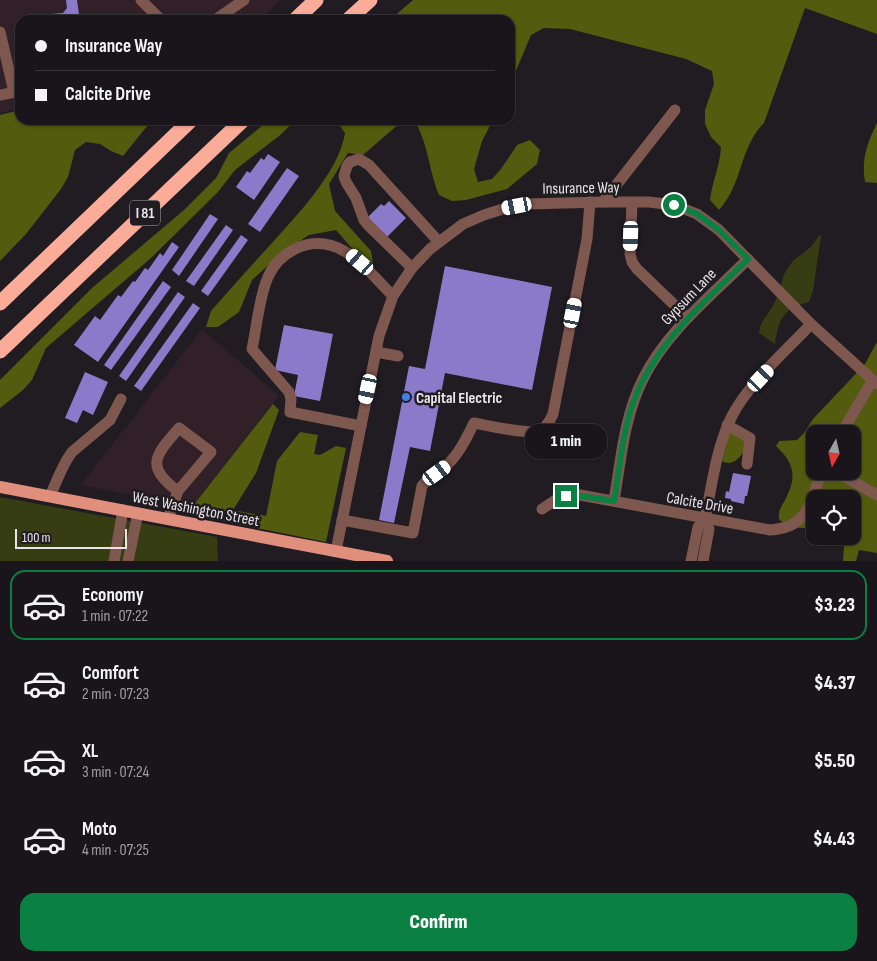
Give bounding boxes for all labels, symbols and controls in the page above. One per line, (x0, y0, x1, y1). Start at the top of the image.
text: Insurance Way (65, 35, 162, 58)
text: Calcite Drive (65, 83, 151, 106)
street label: Insurance Way (542, 178, 620, 199)
route start (663, 194, 685, 216)
car (500, 196, 533, 216)
road number: I 81 (130, 200, 160, 226)
car (622, 221, 639, 251)
car (343, 246, 376, 278)
street label: Gypsum Lane (658, 265, 721, 329)
car (562, 297, 583, 329)
car (745, 362, 776, 394)
car (357, 373, 378, 405)
place label: Capital Electric (416, 389, 503, 408)
marker: Capital Electric (400, 391, 412, 403)
callout: 1 min (525, 424, 607, 458)
north arrow (806, 425, 861, 480)
map controls (806, 425, 861, 545)
text: 1 min (551, 432, 581, 451)
car (420, 458, 453, 488)
route end (555, 485, 577, 507)
street label: West Washington Street (131, 488, 261, 531)
street label: Calcite Drive (665, 488, 735, 519)
button: locate (806, 490, 861, 545)
scale bar (15, 526, 128, 549)
text: 100 m (22, 529, 51, 546)
icon: car (22, 583, 67, 628)
text: Economy (82, 584, 144, 607)
text: $3.23 (814, 594, 855, 617)
text: 1 min · 07:22 (82, 607, 148, 626)
icon: car (22, 661, 67, 706)
text: Comfort (82, 662, 139, 685)
text: $4.37 (814, 672, 855, 695)
text: 2 min · 07:23 (82, 685, 149, 704)
icon: car (22, 739, 67, 784)
text: XL (82, 740, 98, 763)
text: $5.50 (814, 750, 855, 773)
text: 3 min · 07:24 (82, 763, 149, 782)
icon: car (22, 817, 67, 862)
text: Moto (82, 818, 117, 841)
text: $4.43 (813, 828, 855, 851)
text: 4 min · 07:25 (82, 841, 149, 860)
button: Confirm (20, 893, 857, 951)

